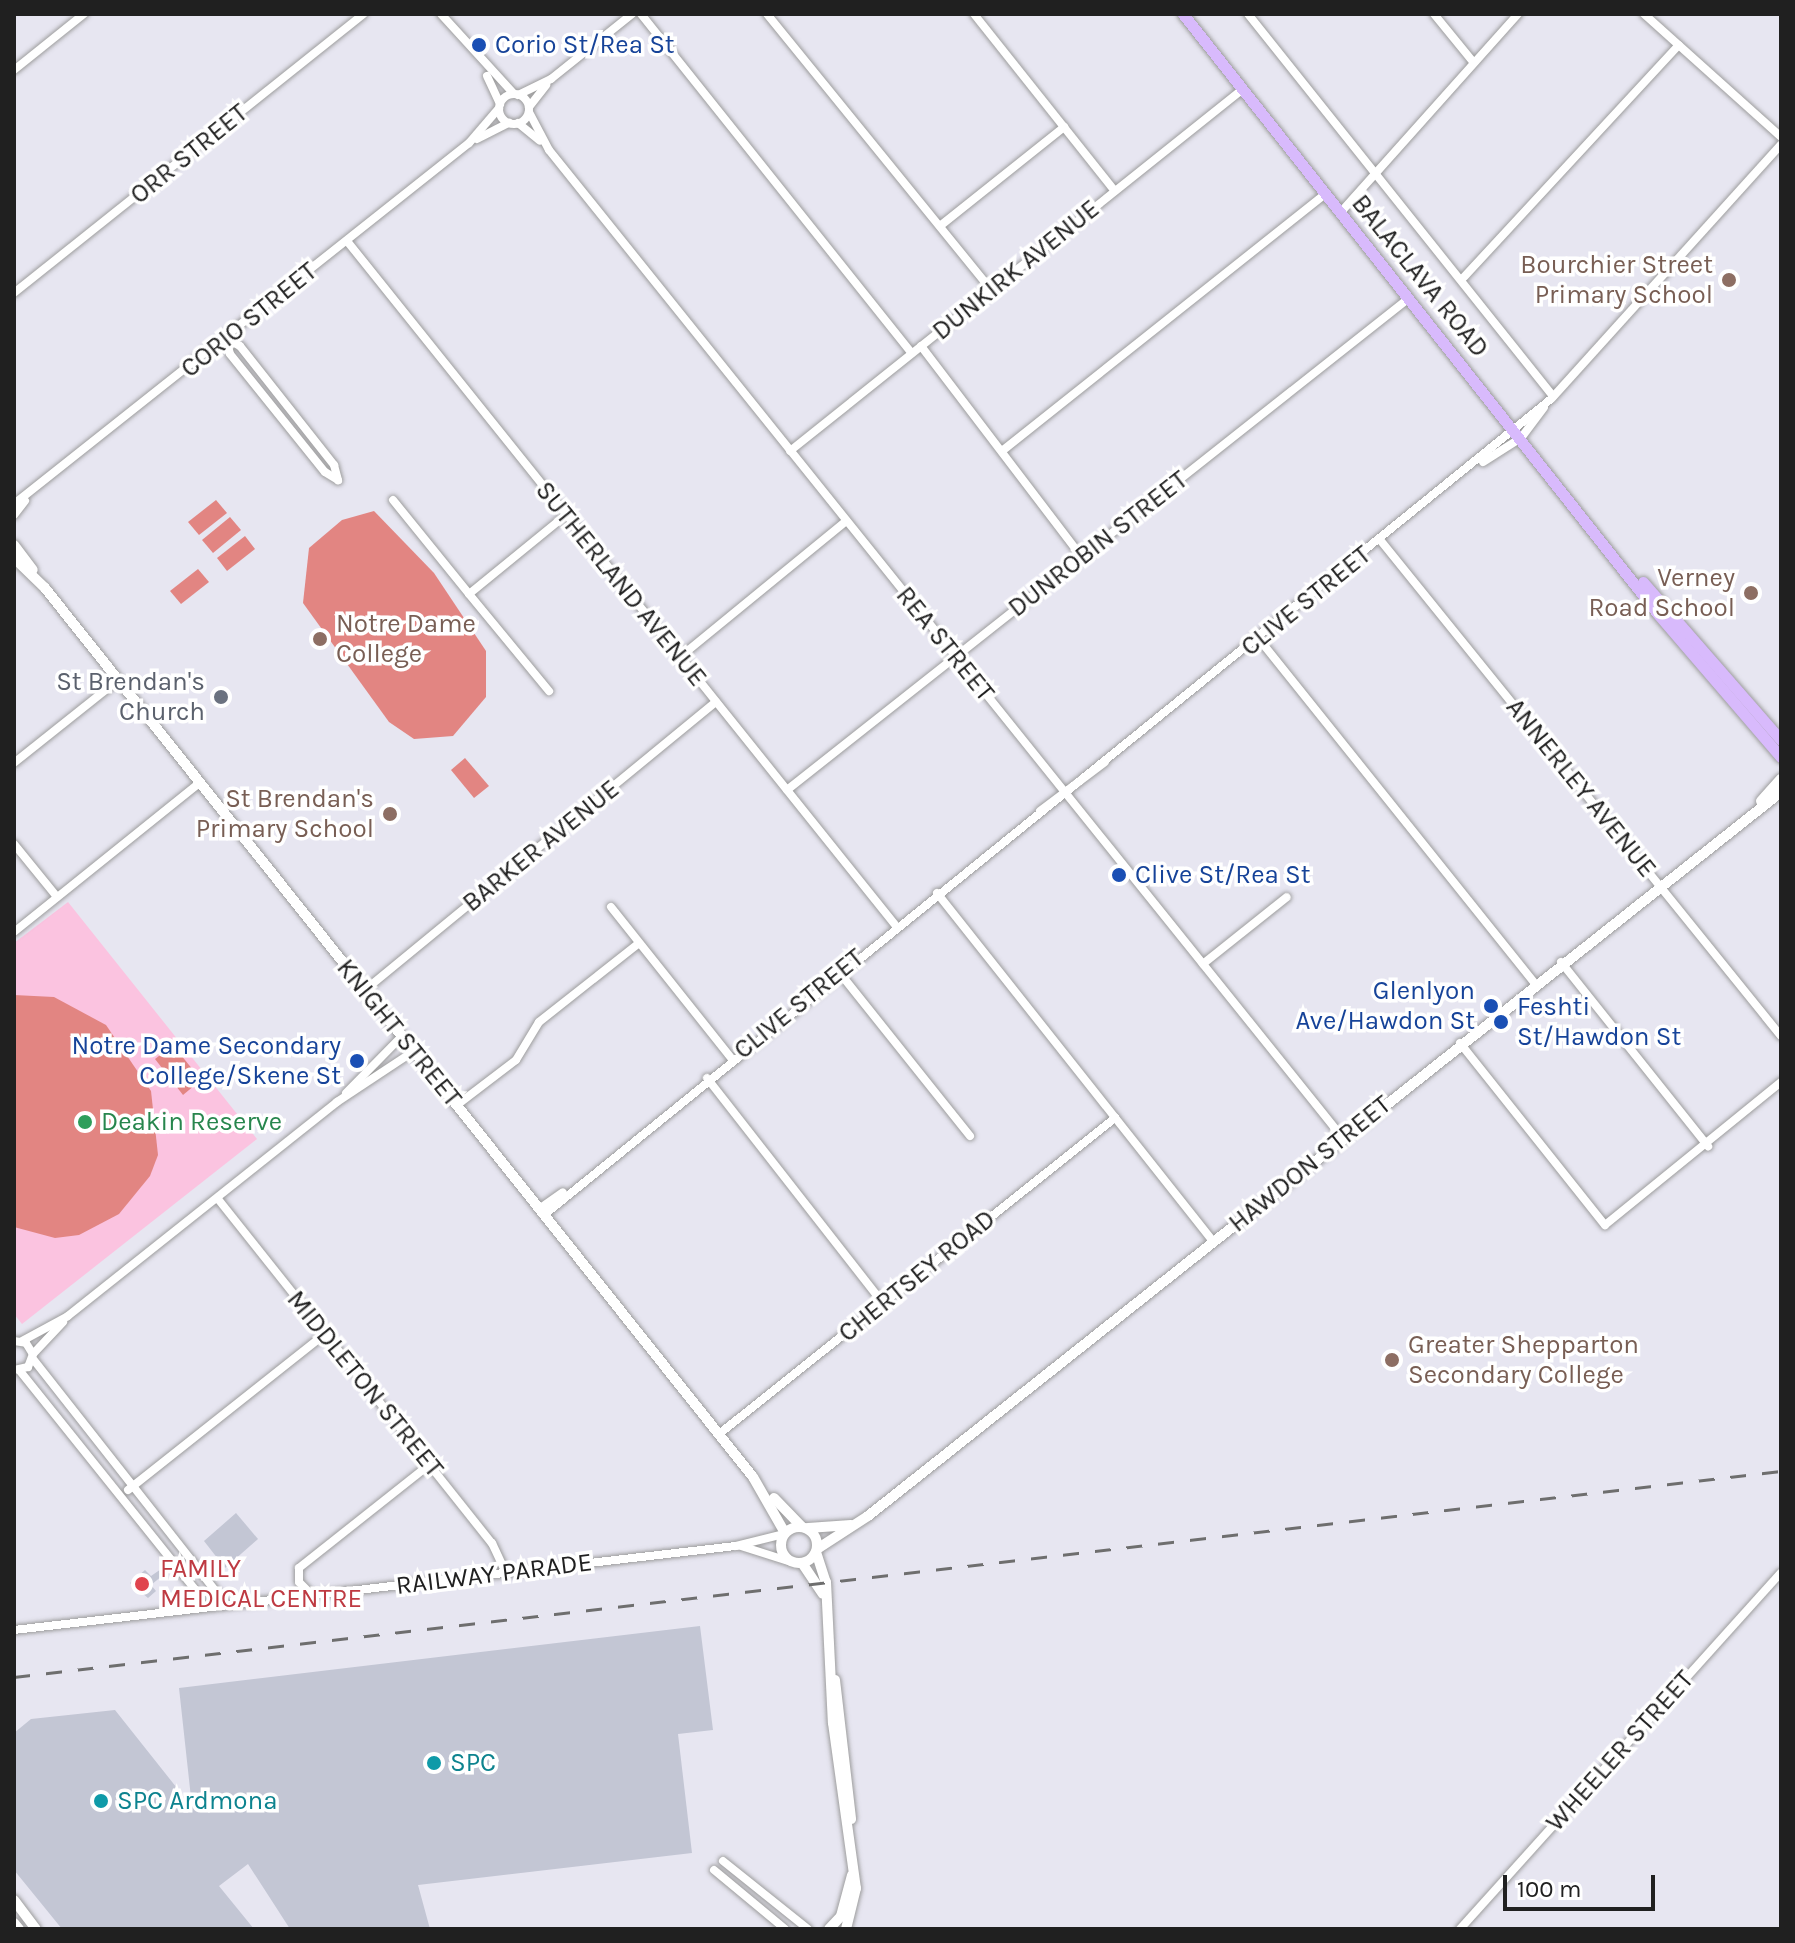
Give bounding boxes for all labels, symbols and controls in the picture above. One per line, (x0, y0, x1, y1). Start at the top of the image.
place label: Corio St/Rea St (495, 29, 675, 61)
marker: Corio St/Rea St (470, 36, 488, 54)
street label: ORR STREET (124, 97, 254, 211)
street label: BALACLAVA ROAD (1345, 188, 1495, 364)
street label: DUNKIRK AVENUE (926, 193, 1106, 347)
place label: Bourchier Street Primary School (1520, 249, 1713, 310)
street label: CORIO STREET (175, 256, 323, 384)
marker: Bourchier Street Primary School (1720, 271, 1738, 289)
street label: DUNROBIN STREET (1002, 464, 1194, 624)
street label: SUTHERLAND AVENUE (529, 475, 713, 693)
street label: CLIVE STREET (1235, 539, 1377, 663)
place label: Verney Road School (1588, 562, 1735, 624)
street label: REA STREET (889, 580, 1001, 708)
marker: Verney Road School (1742, 584, 1760, 602)
place label: Notre Dame College (336, 608, 476, 670)
marker: Notre Dame College (311, 630, 329, 648)
place label: St Brendan's Church (56, 666, 205, 728)
marker: St Brendan's Church (212, 688, 230, 706)
street label: ANNERLEY AVENUE (1499, 692, 1663, 884)
street label: BARKER AVENUE (456, 773, 626, 919)
place label: St Brendan's Primary School (196, 783, 374, 844)
marker: St Brendan's Primary School (381, 805, 399, 823)
place label: Clive St/Rea St (1135, 859, 1311, 891)
marker: Clive St/Rea St (1110, 866, 1128, 884)
street label: CLIVE STREET (728, 942, 870, 1066)
street label: KNIGHT STREET (330, 953, 468, 1113)
place label: Glenlyon Ave/Hawdon St (1295, 975, 1475, 1036)
place label: Feshti St/Hawdon St (1517, 991, 1681, 1052)
marker: Glenlyon Ave/Hawdon St (1482, 997, 1500, 1015)
marker: Feshti St/Hawdon St (1492, 1013, 1510, 1031)
place label: Notre Dame Secondary College/Skene St (71, 1030, 341, 1092)
marker: Notre Dame Secondary College/Skene St (348, 1052, 366, 1070)
street label: HAWDON STREET (1223, 1089, 1397, 1239)
place label: Deakin Reserve (101, 1106, 282, 1138)
marker: Deakin Reserve (76, 1113, 94, 1131)
street label: CHERTSEY ROAD (832, 1203, 1002, 1349)
street label: MIDDLETON STREET (280, 1284, 450, 1484)
place label: Greater Shepparton Secondary College (1408, 1329, 1639, 1390)
marker: Greater Shepparton Secondary College (1383, 1351, 1401, 1369)
street label: RAILWAY PARADE (394, 1546, 594, 1602)
place label: FAMILY MEDICAL CENTRE (160, 1553, 362, 1614)
marker: FAMILY MEDICAL CENTRE (131, 1573, 153, 1595)
street label: WHEELER STREET (1540, 1664, 1700, 1838)
place label: SPC (450, 1747, 496, 1779)
marker: SPC (425, 1754, 443, 1772)
place label: SPC Ardmona (117, 1785, 277, 1817)
marker: SPC Ardmona (92, 1792, 110, 1810)
scale bar (1507, 1859, 1659, 1909)
text: 100 m (1517, 1875, 1582, 1903)

